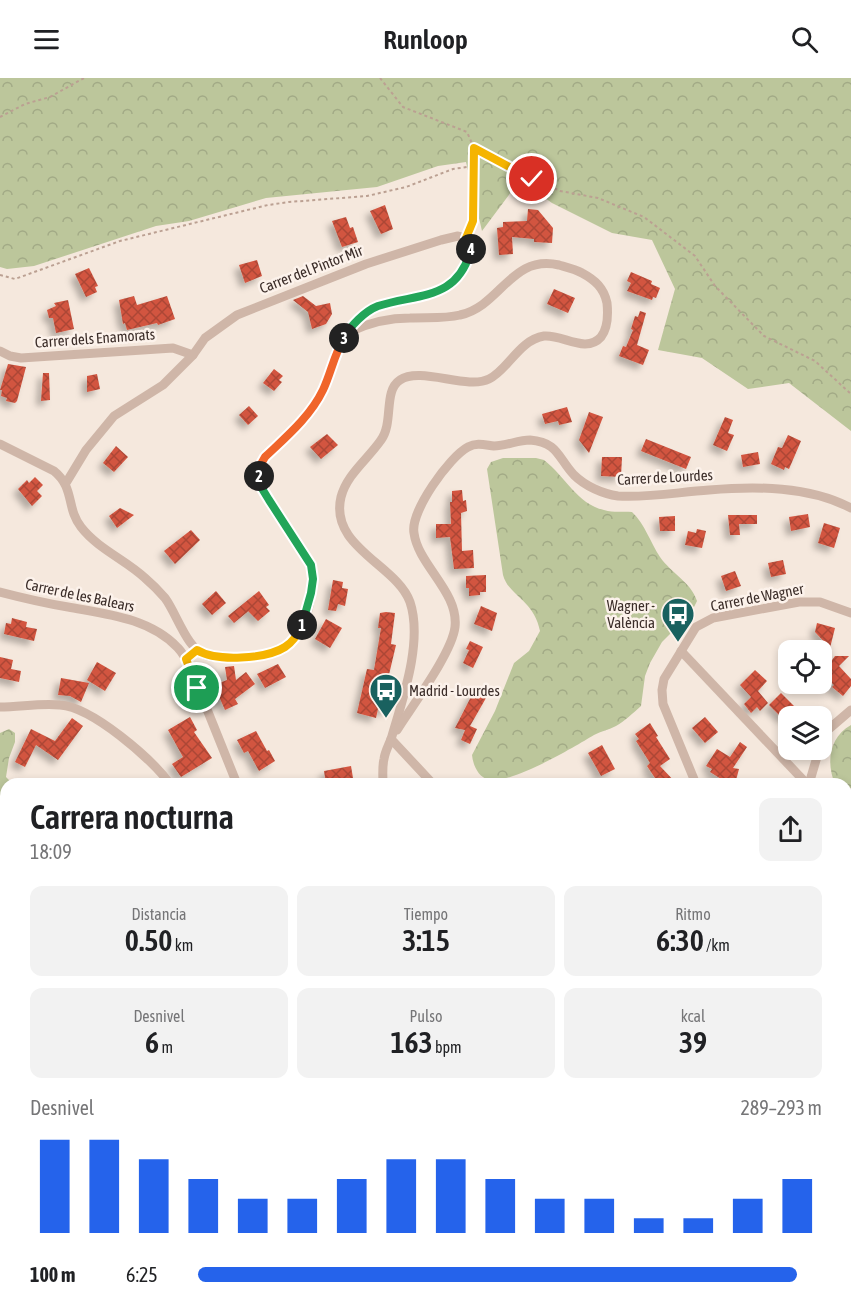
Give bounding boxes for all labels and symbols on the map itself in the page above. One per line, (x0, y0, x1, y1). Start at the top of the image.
pin (506, 153, 557, 204)
pin: 4 (456, 234, 486, 264)
street label: Carrer del Pintor Mir (257, 241, 366, 297)
pin: 3 (329, 323, 359, 353)
street label: Carrer dels Enamorats (34, 325, 156, 351)
pin: 2 (244, 461, 274, 491)
street label: Carrer de Lourdes (617, 466, 713, 488)
street label: Carrer de les Balears (24, 575, 136, 615)
street label: Carrer de Wagner (709, 580, 805, 614)
bus stop icon: Wagner - València (660, 596, 696, 643)
place label: Wagner - València (607, 597, 655, 631)
pin: 1 (287, 610, 317, 640)
pin (171, 662, 222, 713)
bus stop icon: Madrid - Lourdes (368, 672, 404, 719)
place label: Madrid - Lourdes (409, 682, 500, 699)

